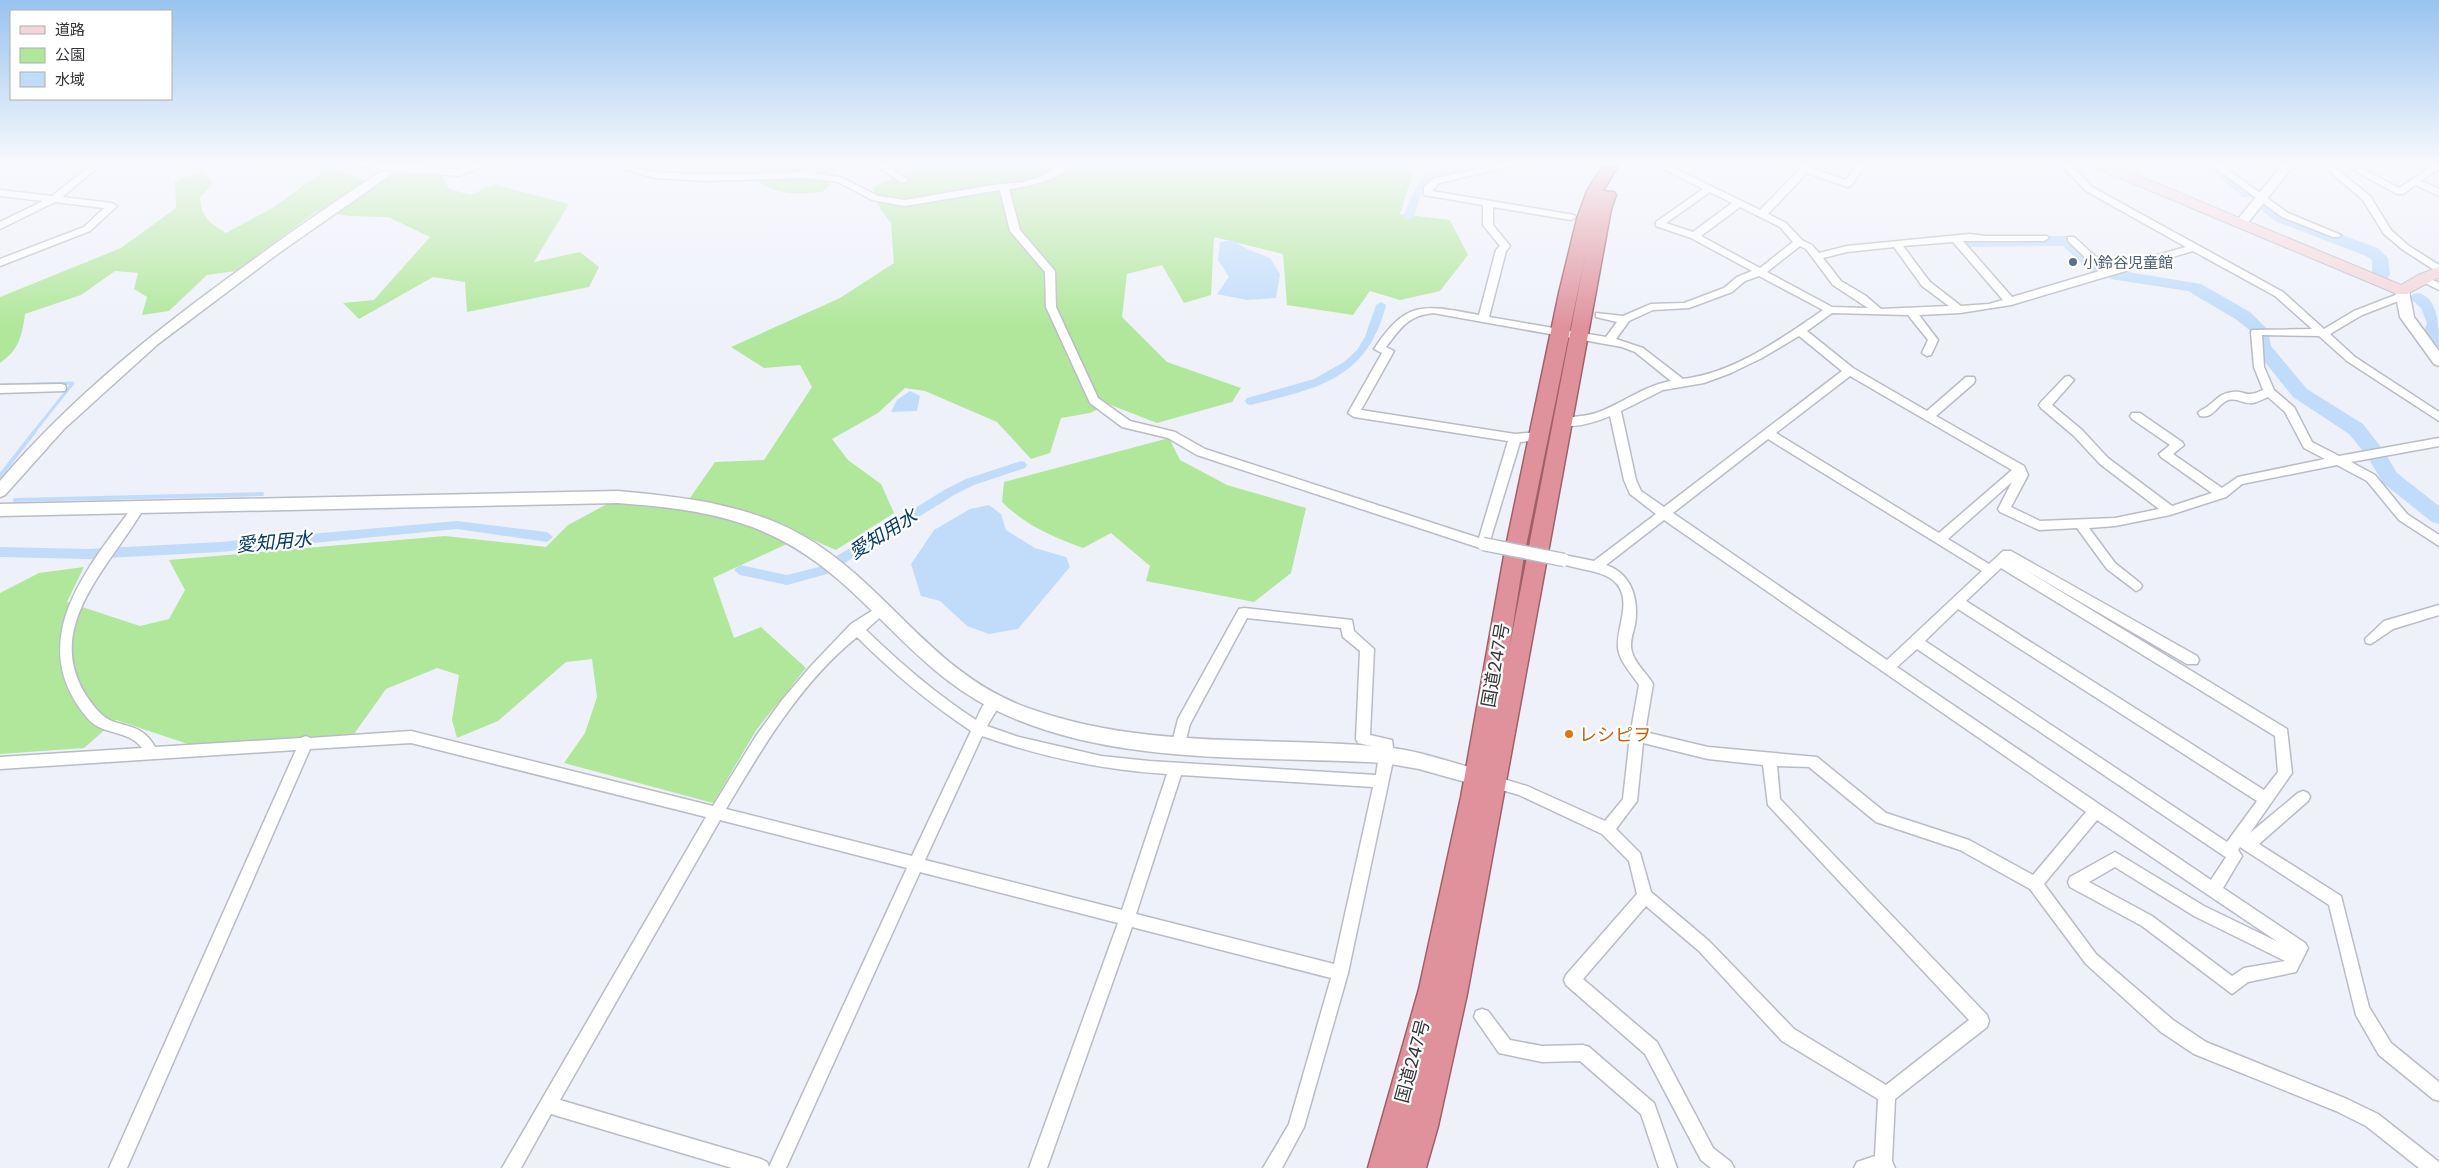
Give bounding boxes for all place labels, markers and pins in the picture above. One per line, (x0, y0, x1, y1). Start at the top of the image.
place label: 小鈴谷児童館 (2083, 252, 2173, 273)
marker: 小鈴谷児童館 (2067, 256, 2079, 268)
place label: レシピヲ (1579, 722, 1651, 747)
marker: レシピヲ (1563, 728, 1575, 740)

